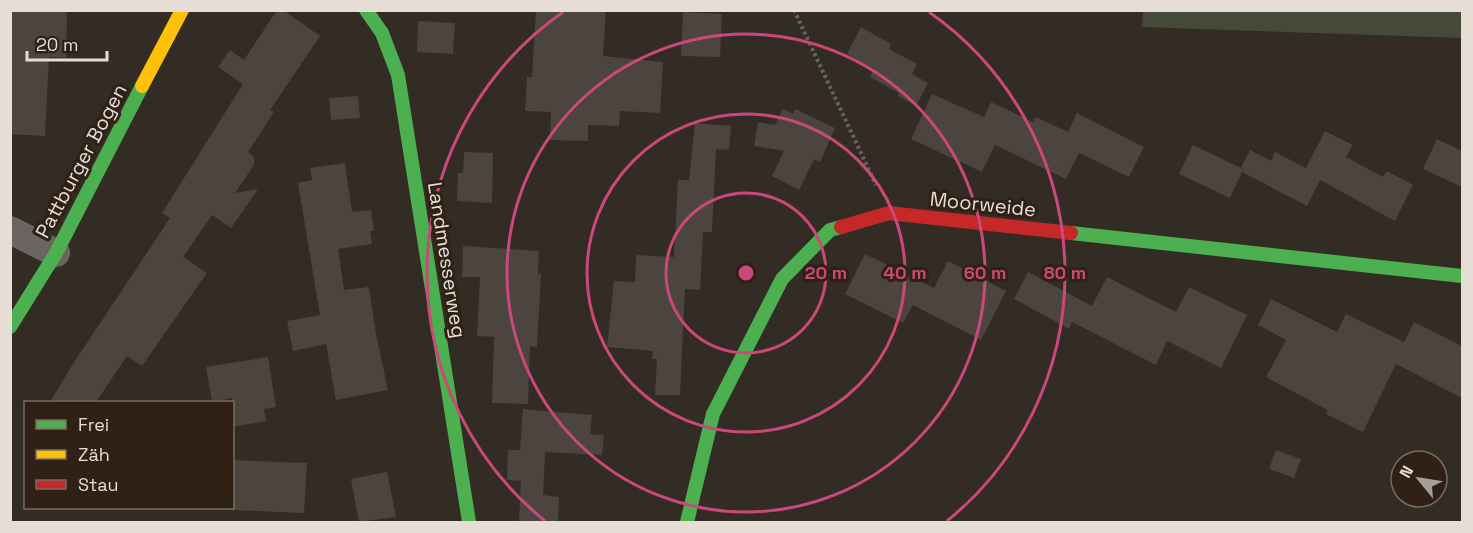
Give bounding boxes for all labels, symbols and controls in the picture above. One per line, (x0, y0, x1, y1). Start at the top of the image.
scale bar (27, 24, 106, 62)
text: 20 m (36, 33, 79, 56)
street label: Pattburger Bogen (29, 79, 133, 243)
street label: Landmesserweg (422, 180, 472, 340)
street label: Moorweide (929, 185, 1037, 223)
text: 20 m (805, 261, 847, 284)
text: 40 m (883, 261, 927, 284)
text: 60 m (964, 261, 1006, 284)
text: 80 m (1044, 261, 1086, 284)
centre of rings (736, 263, 756, 283)
legend (24, 401, 234, 509)
text: Frei (78, 413, 109, 436)
text: Zäh (78, 443, 110, 466)
north arrow (1389, 449, 1449, 509)
text: N (1395, 462, 1418, 482)
text: Stau (78, 473, 118, 496)

